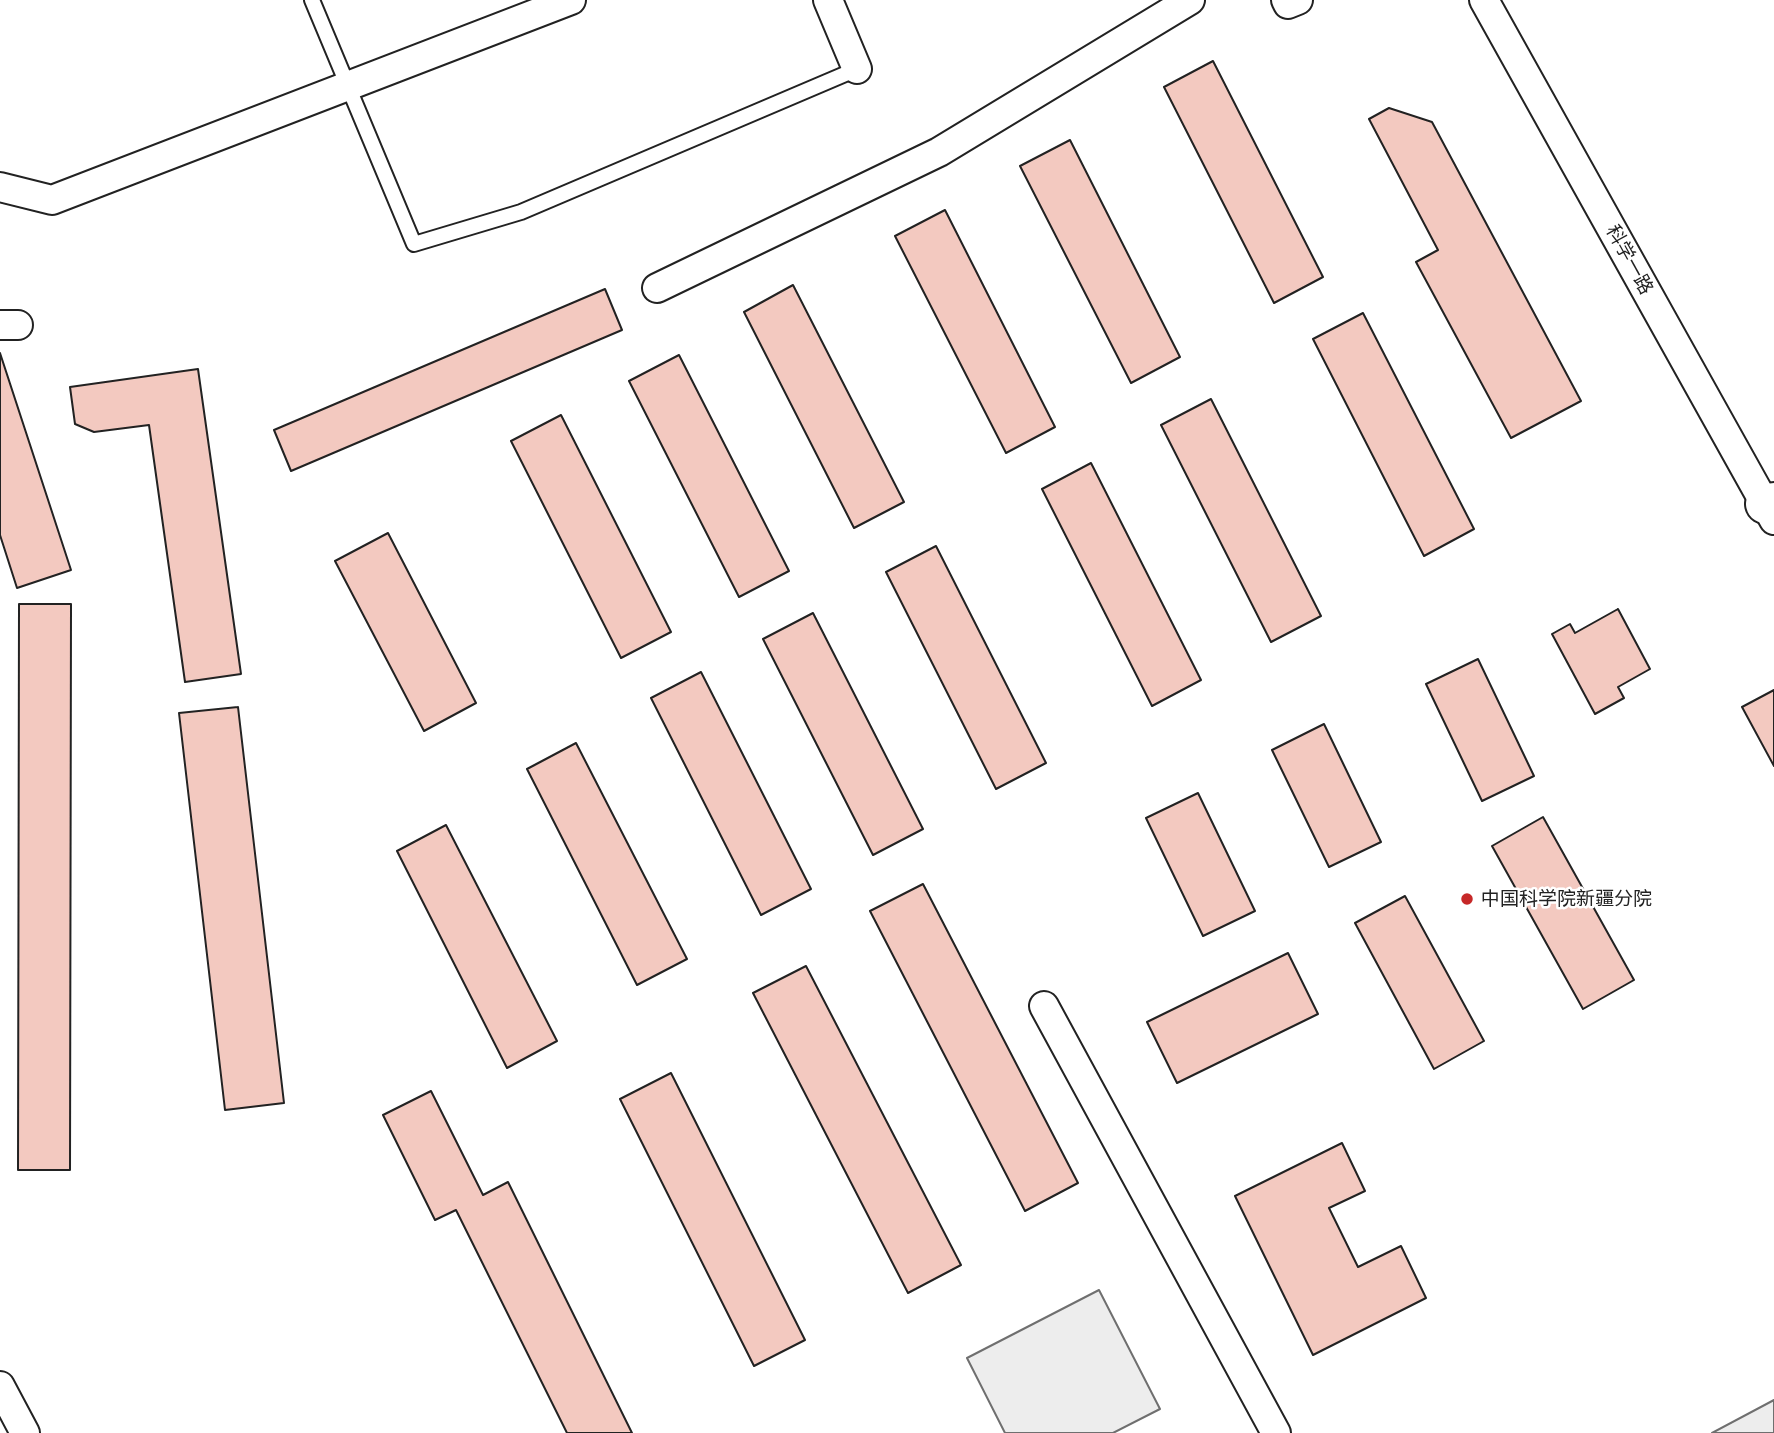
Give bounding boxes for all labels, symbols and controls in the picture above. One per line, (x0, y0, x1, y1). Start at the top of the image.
street label: 科学一路 (1601, 221, 1657, 299)
place label: 中国科学院新疆分院 (1481, 888, 1652, 910)
marker: 中国科学院新疆分院 (1459, 891, 1475, 907)

